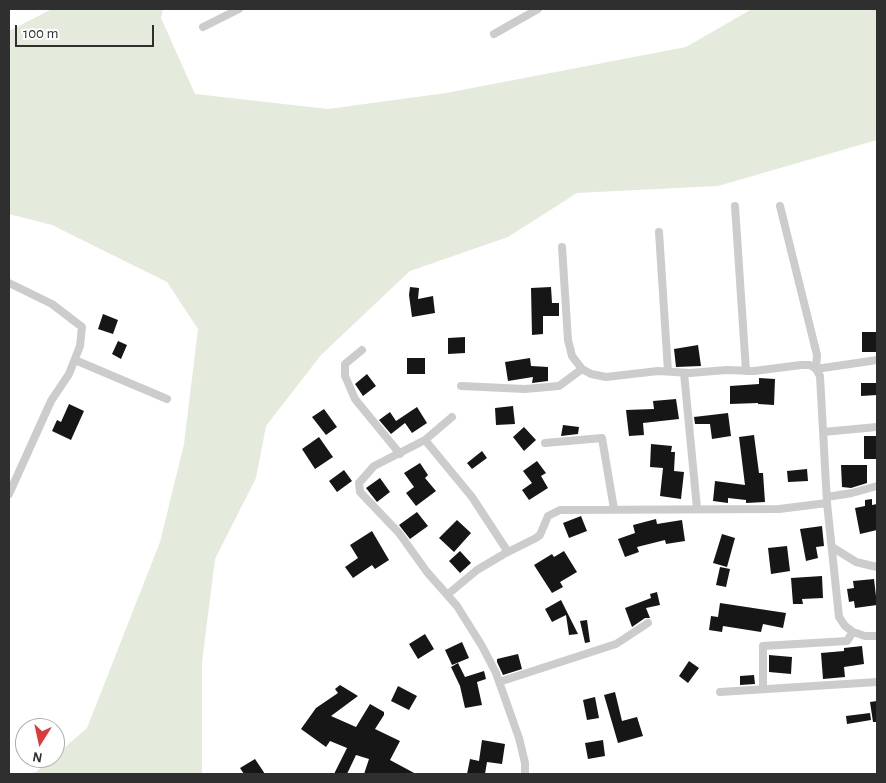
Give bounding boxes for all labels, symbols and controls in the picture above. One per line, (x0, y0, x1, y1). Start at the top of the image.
scale bar (18, 15, 156, 47)
text: 100 m (23, 26, 58, 41)
north arrow (15, 718, 65, 768)
text: N (32, 749, 44, 765)

